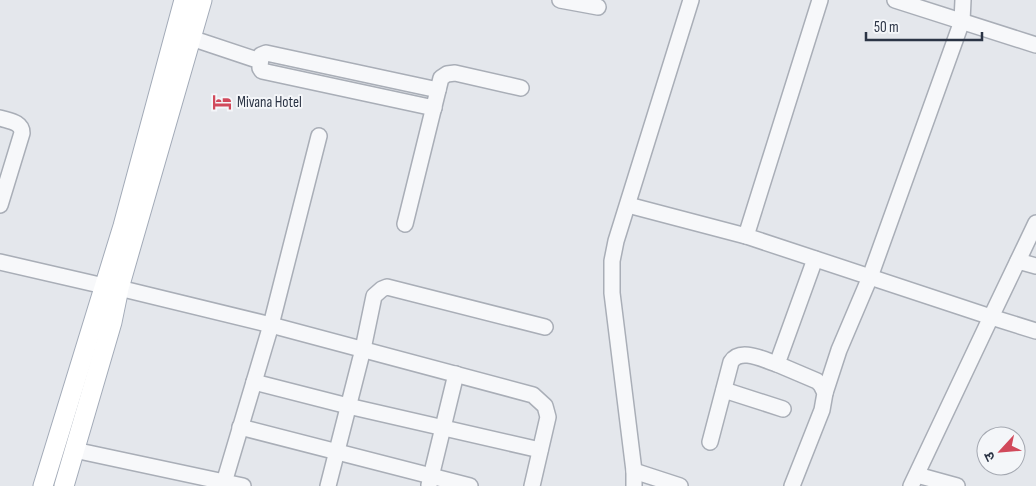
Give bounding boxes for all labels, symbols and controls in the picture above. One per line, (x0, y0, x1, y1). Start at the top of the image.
scale bar (866, 10, 982, 42)
text: 50 m (874, 18, 899, 37)
hotel icon: Mivana Hotel (211, 91, 233, 113)
place label: Mivana Hotel (237, 93, 302, 112)
north arrow (976, 426, 1026, 476)
text: उ (980, 448, 999, 464)

